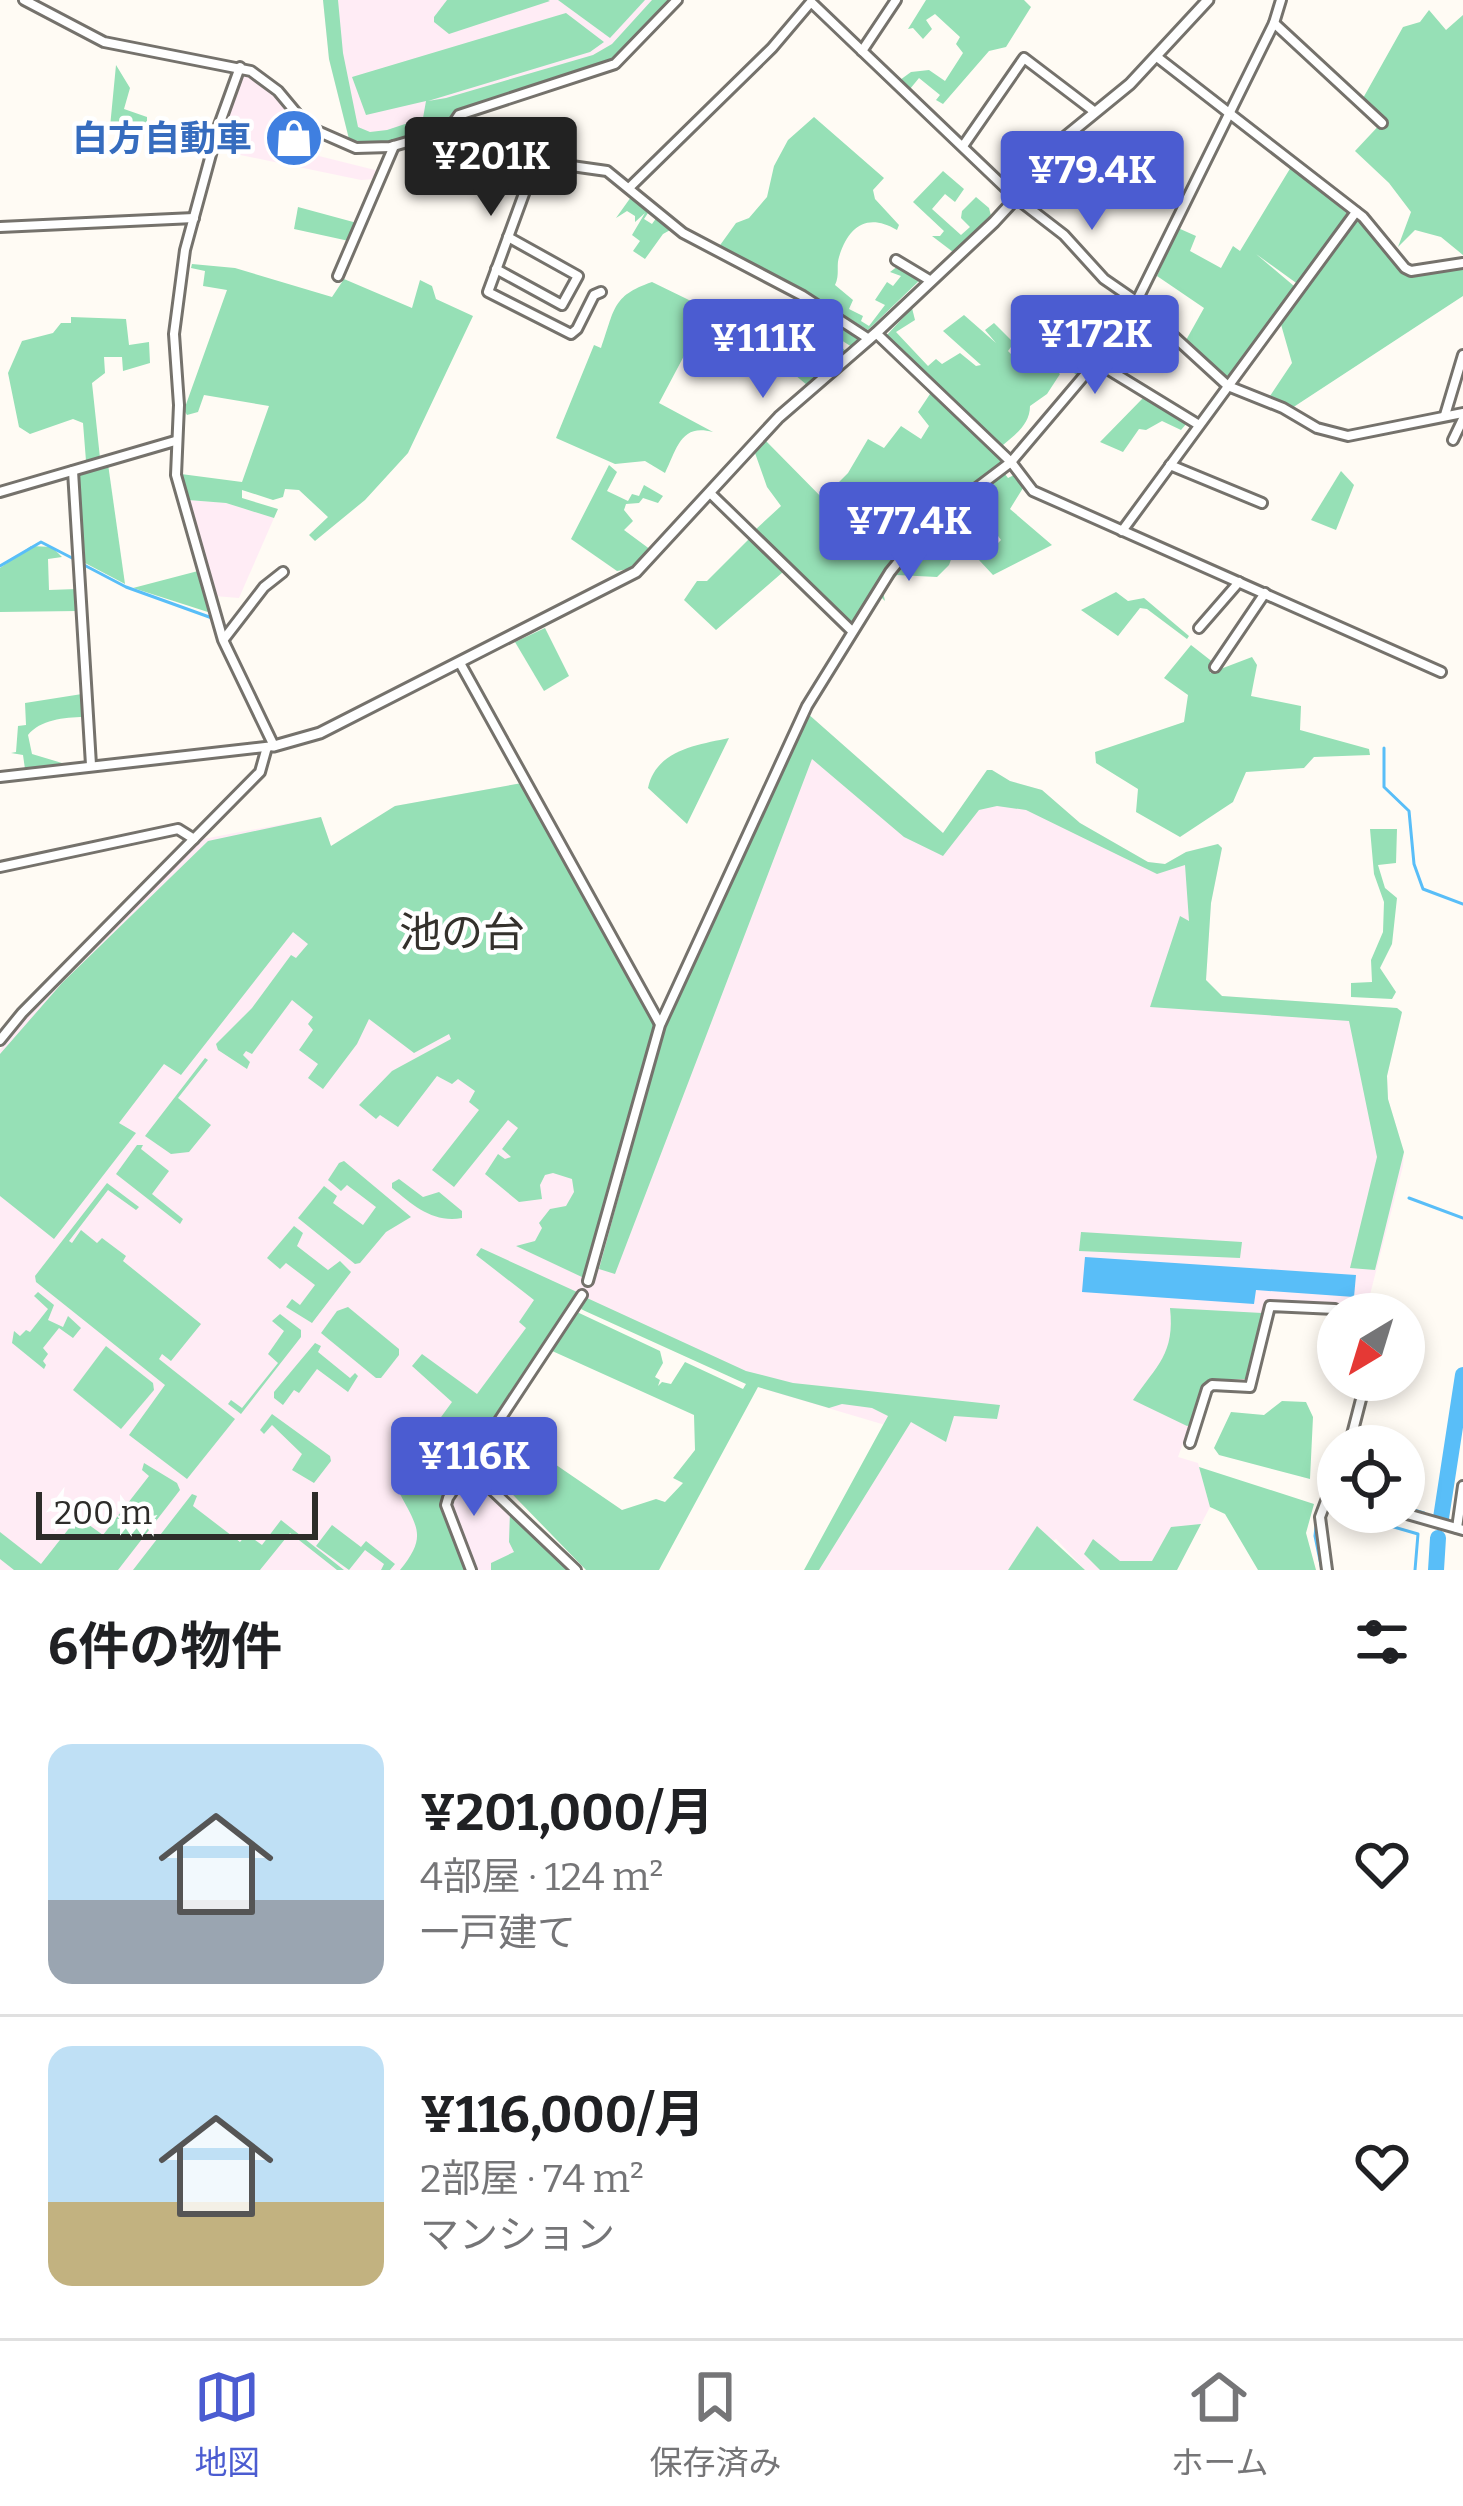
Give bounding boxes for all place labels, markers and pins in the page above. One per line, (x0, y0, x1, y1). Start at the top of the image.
shop icon: 白方自動車 (263, 107, 325, 169)
place label: 白方自動車 (72, 117, 252, 161)
pin: ¥201K (407, 117, 575, 219)
pin: ¥79.4K (994, 131, 1190, 233)
pin: ¥172K (1011, 295, 1179, 397)
pin: ¥111K (679, 299, 847, 401)
pin: ¥77.4K (811, 482, 1007, 584)
pin: ¥116K (390, 1417, 558, 1519)

